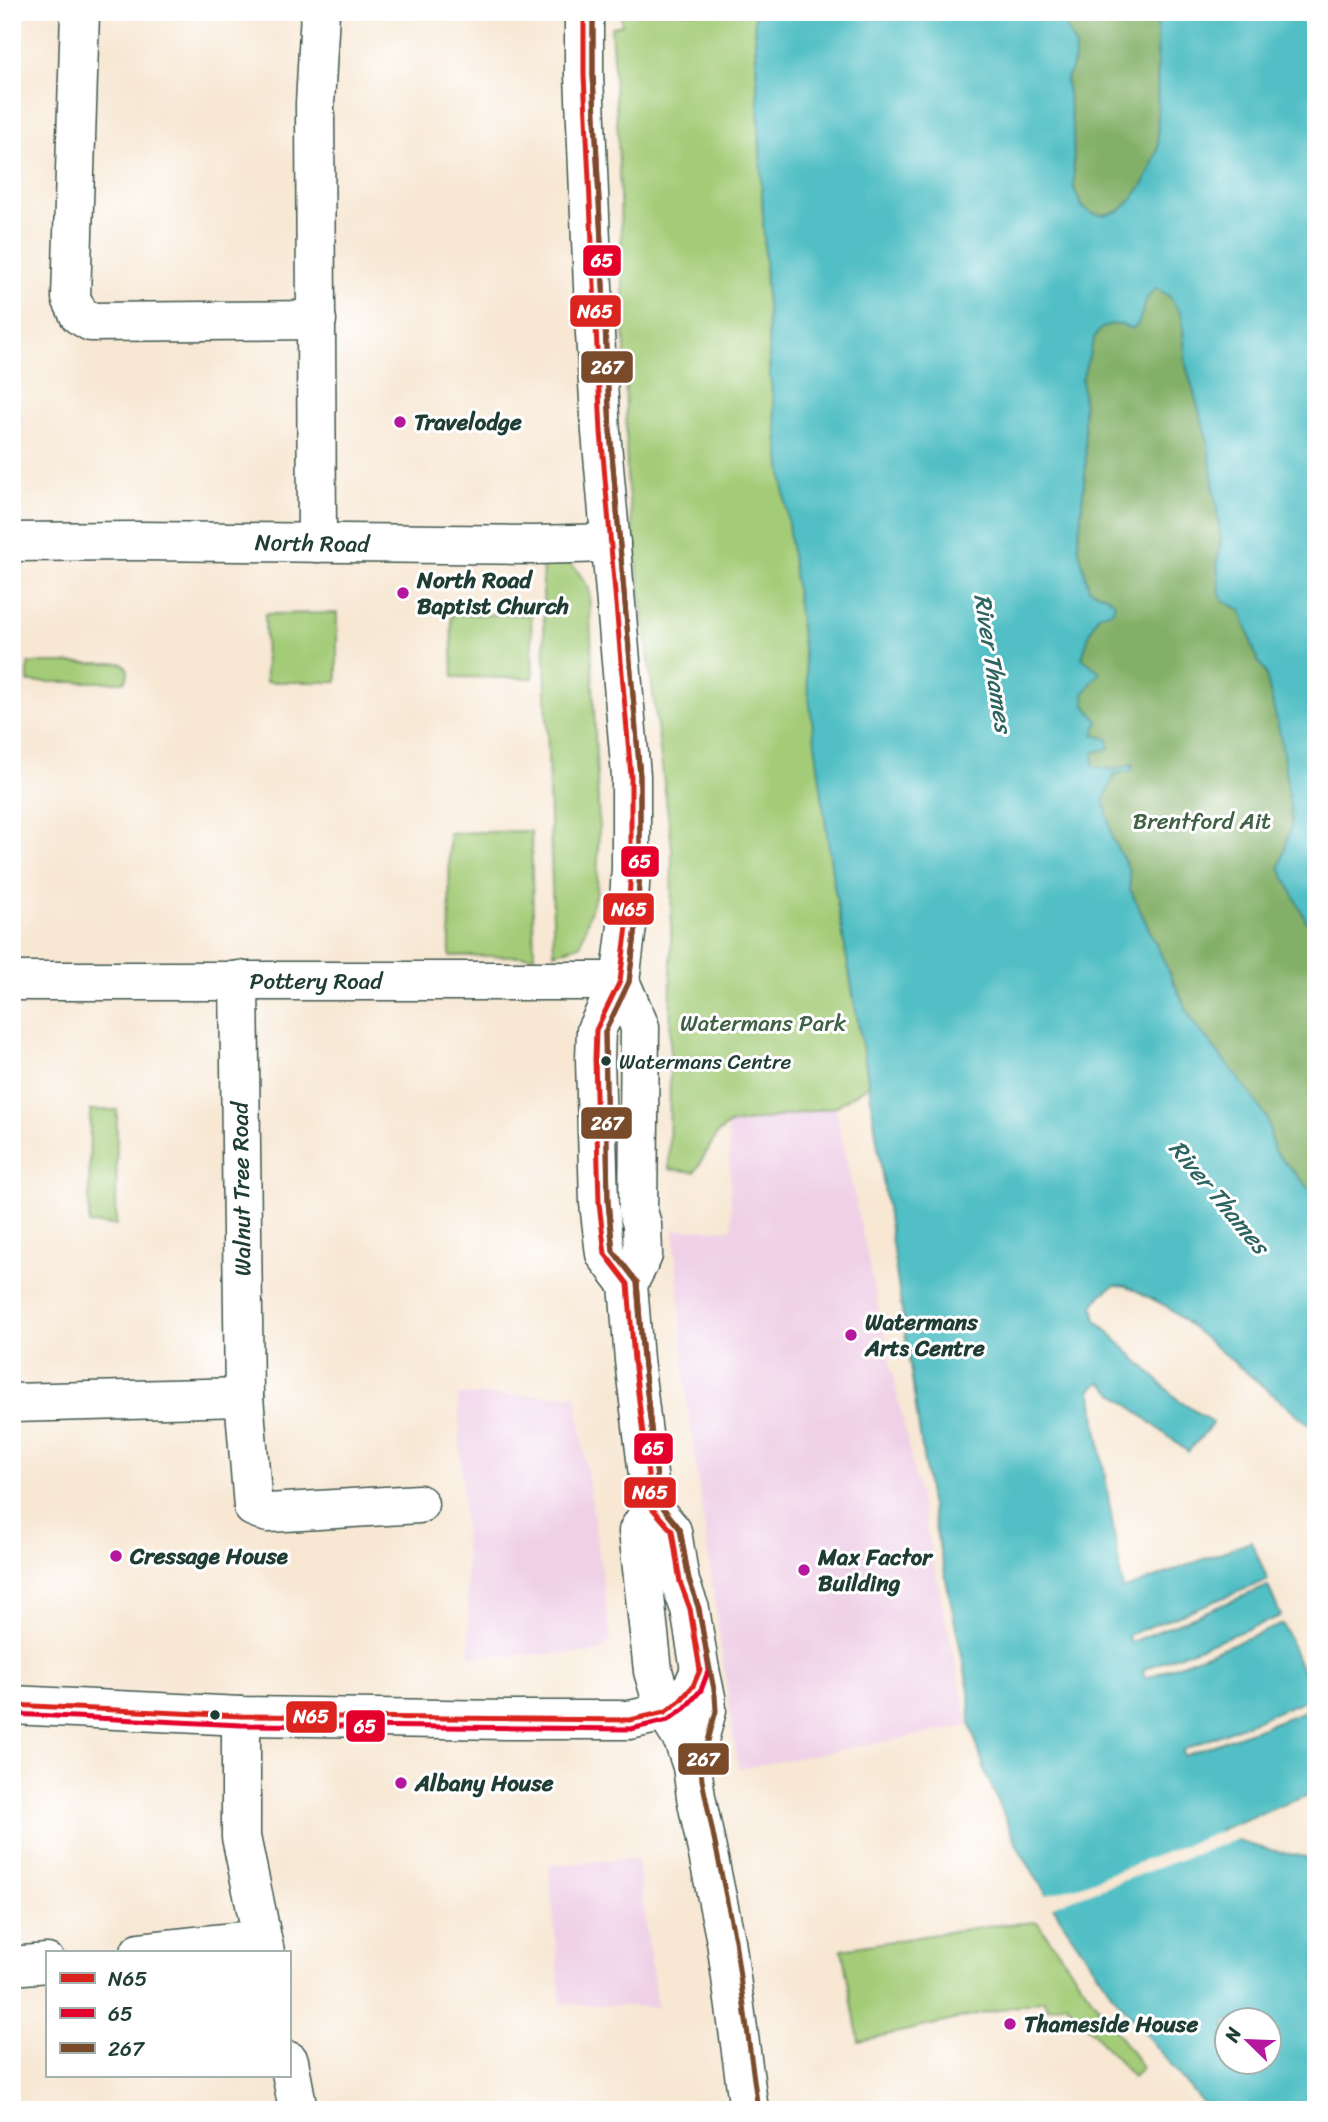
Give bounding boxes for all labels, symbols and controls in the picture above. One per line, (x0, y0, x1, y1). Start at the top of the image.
line badge: 65 (582, 244, 622, 277)
text: 65 (590, 244, 614, 277)
line badge: N65 (569, 294, 622, 328)
text: N65 (576, 295, 613, 328)
line badge: 267 (580, 350, 634, 384)
text: 267 (590, 351, 625, 384)
place label: Travelodge (414, 402, 522, 443)
marker: Travelodge (392, 414, 408, 430)
street label: North Road (254, 522, 371, 565)
place label: North Road Baptist Church (416, 560, 569, 627)
marker: North Road Baptist Church (395, 585, 411, 601)
water label: River Thames (961, 591, 1025, 738)
park label: Brentford Ait (1133, 801, 1271, 842)
line badge: 65 (620, 845, 660, 878)
text: 65 (628, 845, 652, 878)
line badge: N65 (602, 892, 655, 926)
text: N65 (610, 893, 647, 926)
street label: Pottery Road (250, 961, 384, 1002)
park label: Watermans Park (680, 1003, 847, 1044)
place label: Watermans Centre (619, 1043, 792, 1081)
marker: Watermans Centre (599, 1054, 613, 1068)
street label: Walnut Tree Road (219, 1100, 264, 1276)
line badge: 267 (580, 1106, 633, 1140)
text: 267 (590, 1107, 625, 1140)
water label: River Thames (1158, 1130, 1282, 1266)
place label: Watermans Arts Centre (864, 1302, 985, 1369)
marker: Watermans Arts Centre (843, 1327, 859, 1343)
line badge: 65 (633, 1432, 674, 1465)
text: 65 (641, 1432, 665, 1465)
line badge: N65 (623, 1476, 677, 1509)
text: N65 (631, 1476, 668, 1509)
place label: Cressage House (129, 1536, 289, 1577)
place label: Max Factor Building (817, 1537, 934, 1604)
marker: Cressage House (108, 1548, 124, 1564)
marker: Max Factor Building (796, 1562, 812, 1578)
line badge: N65 (285, 1700, 338, 1734)
text: N65 (292, 1700, 329, 1733)
unlabelled marker (208, 1708, 222, 1722)
line badge: 65 (345, 1709, 386, 1743)
text: 65 (353, 1710, 377, 1743)
line badge: 267 (677, 1742, 730, 1776)
text: 267 (686, 1743, 721, 1776)
place label: Albany House (414, 1763, 554, 1804)
marker: Albany House (393, 1775, 409, 1791)
legend (46, 1951, 290, 2076)
text: N65 (108, 1960, 147, 1998)
text: 65 (108, 1995, 133, 2033)
place label: Thameside House (1024, 2004, 1198, 2045)
north arrow (1212, 2007, 1282, 2076)
marker: Thameside House (1002, 2016, 1018, 2032)
text: N (1215, 2021, 1251, 2048)
text: 267 (108, 2030, 146, 2068)

